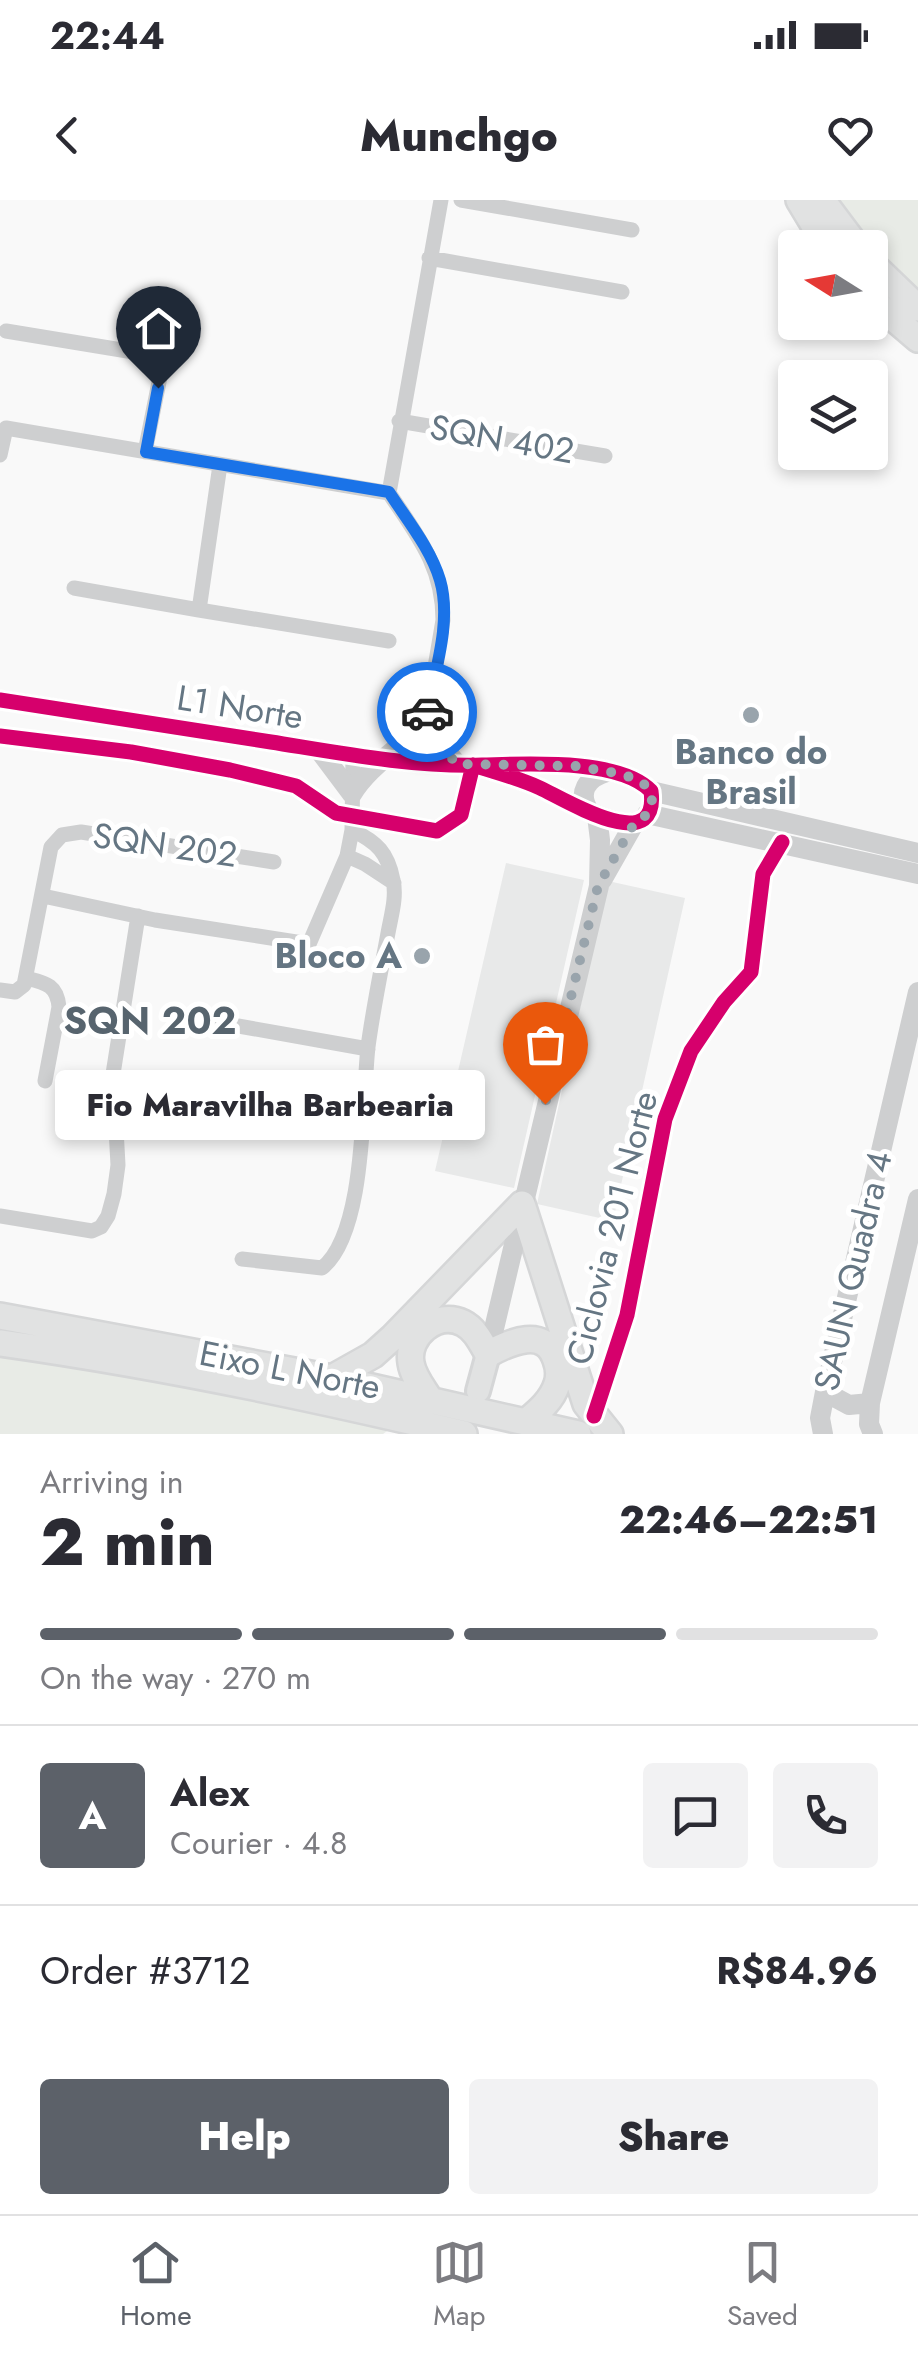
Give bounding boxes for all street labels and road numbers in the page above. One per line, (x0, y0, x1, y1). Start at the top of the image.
street label: SQN 402 (426, 402, 578, 476)
street label: L1 Norte (174, 672, 306, 742)
street label: SQN 202 (90, 810, 240, 880)
street label: Ciclovia 201 Norte (554, 1086, 670, 1370)
street label: SAUN Quadra 4 (801, 1146, 905, 1396)
street label: Eixo L Norte (195, 1328, 385, 1412)

